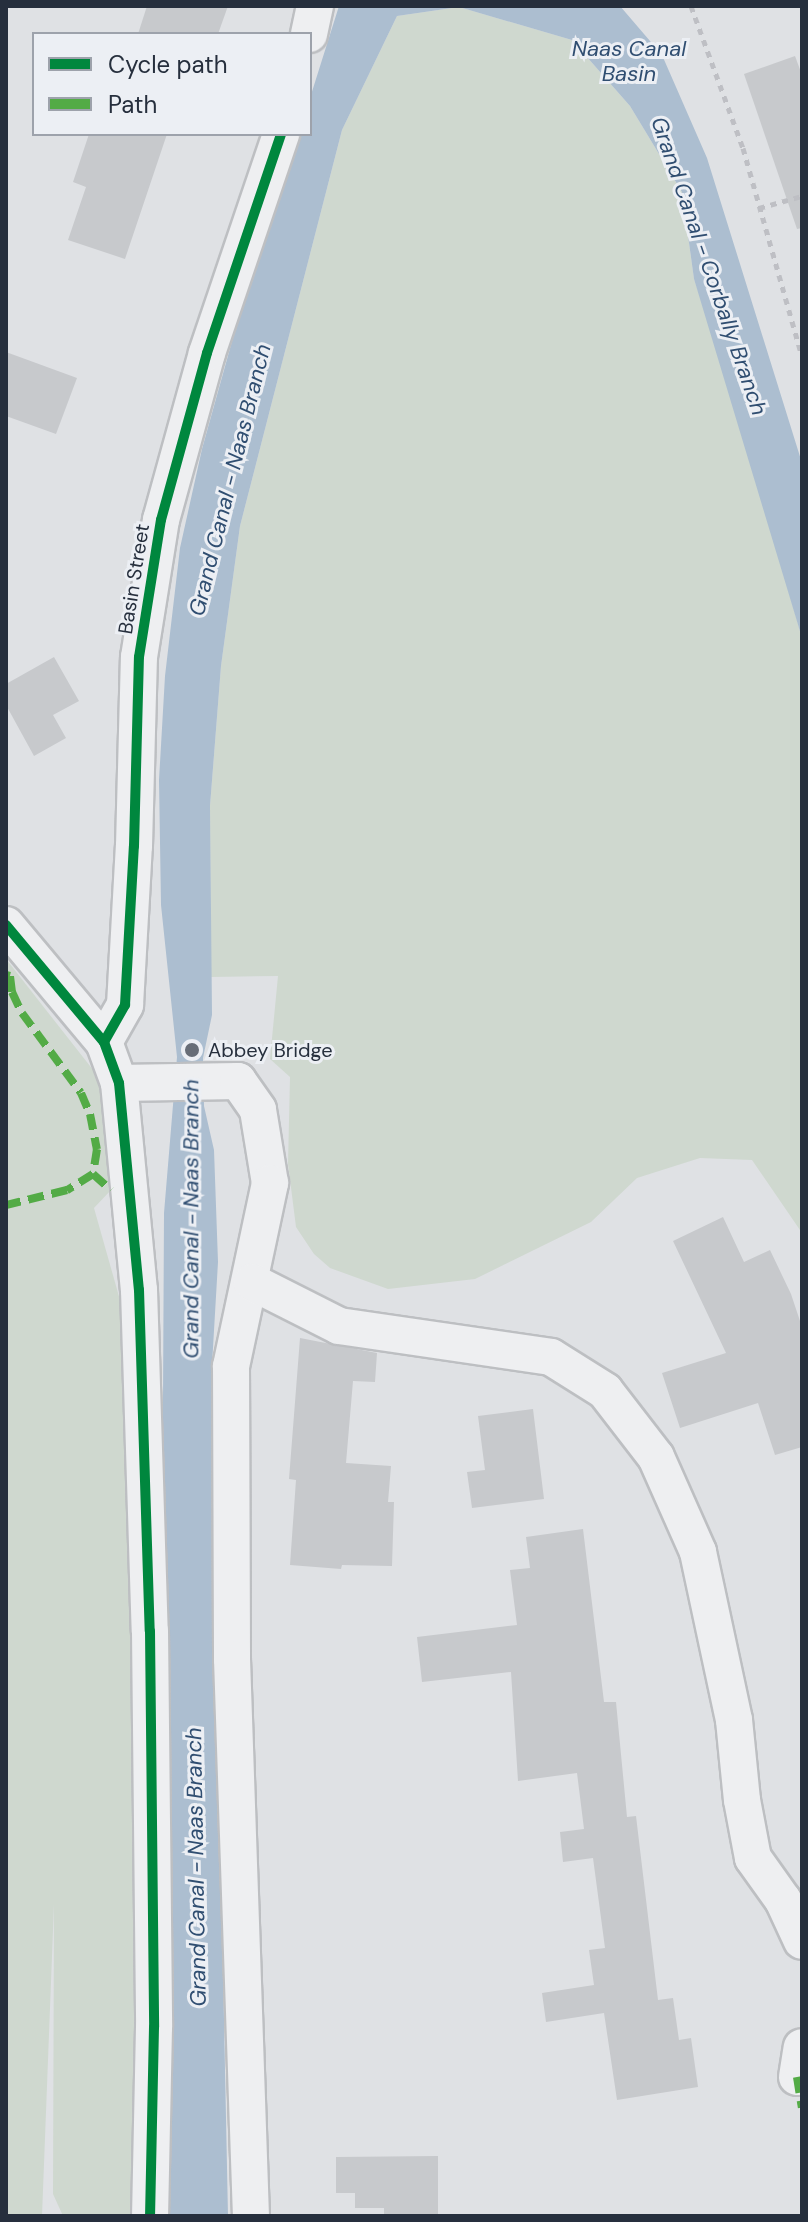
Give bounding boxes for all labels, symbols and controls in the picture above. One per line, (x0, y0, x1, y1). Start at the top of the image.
legend (32, 32, 312, 136)
water label: Naas Canal Basin (572, 35, 686, 86)
text: Cycle path (108, 49, 227, 80)
text: Path (108, 89, 157, 120)
water label: Grand Canal - Corbally Branch (645, 113, 773, 419)
water label: Grand Canal - Naas Branch (183, 341, 277, 619)
street label: Basin Street (113, 522, 155, 636)
place label: Abbey Bridge (208, 1038, 333, 1062)
marker: Abbey Bridge (183, 1041, 201, 1059)
water label: Grand Canal - Naas Branch (178, 1079, 204, 1359)
water label: Grand Canal - Naas Branch (180, 1727, 212, 2007)

